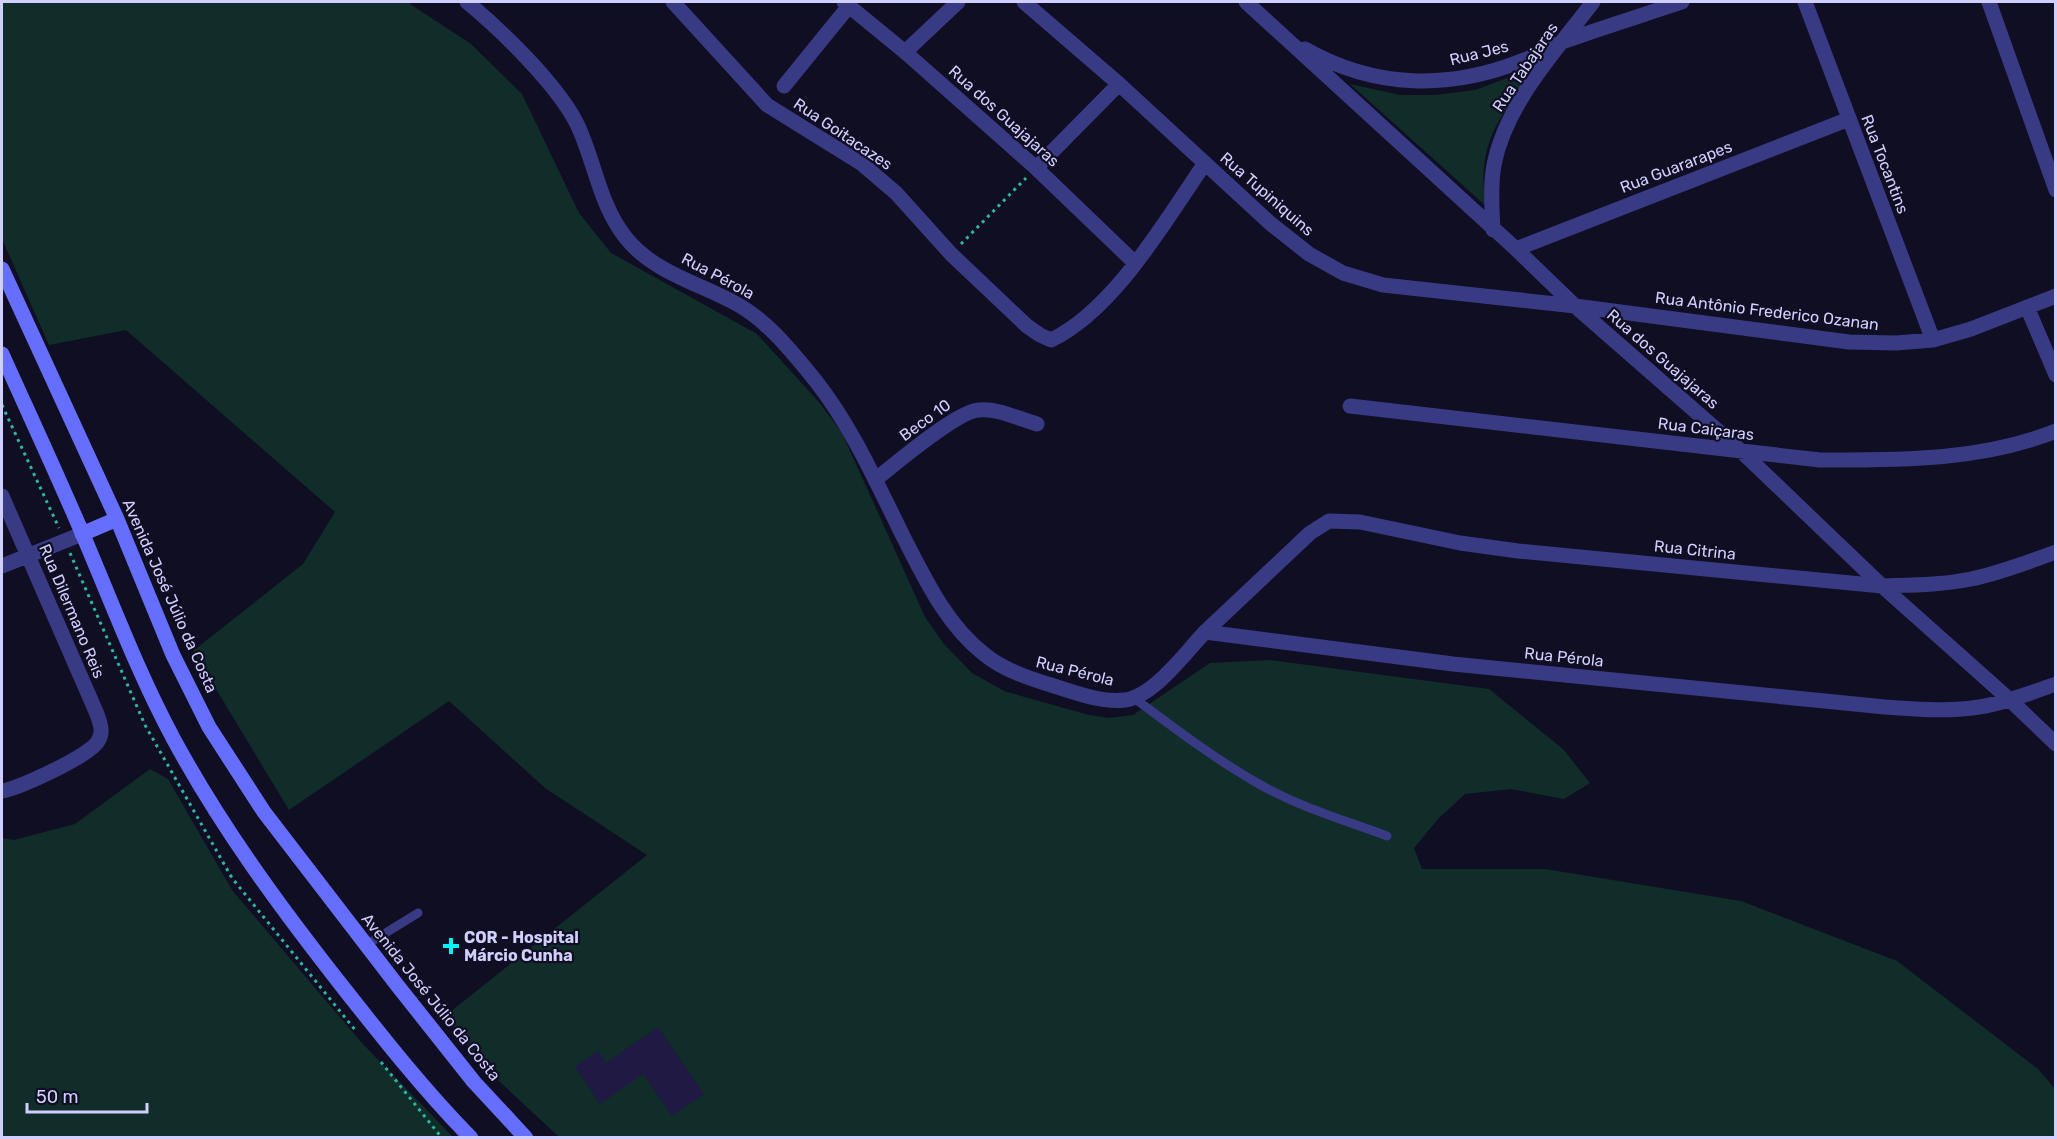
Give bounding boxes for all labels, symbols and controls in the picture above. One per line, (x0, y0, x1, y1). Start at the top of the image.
street label: Rua Tabajaras (1488, 19, 1562, 115)
street label: Rua Jes (1448, 37, 1510, 69)
street label: Rua dos Guajajaras (945, 61, 1063, 171)
street label: Rua Goitacazes (790, 94, 896, 174)
street label: Rua Tocantins (1857, 112, 1913, 216)
street label: Rua Guararapes (1617, 137, 1735, 197)
street label: Rua Tupiniquins (1216, 148, 1318, 240)
street label: Rua Pérola (678, 249, 758, 303)
street label: Rua Antônio Frederico Ozanan (1654, 288, 1880, 334)
street label: Rua dos Guajajaras (1603, 305, 1723, 413)
street label: Beco 10 (896, 395, 954, 445)
street label: Rua Caiçaras (1657, 414, 1755, 444)
street label: Avenida José Júlio da Costa (119, 496, 221, 696)
street label: Rua Citrina (1653, 536, 1737, 564)
street label: Rua Dilermano Reis (35, 541, 109, 681)
street label: Rua Pérola (1523, 643, 1605, 671)
street label: Rua Pérola (1034, 652, 1116, 690)
street label: Avenida José Júlio da Costa (358, 909, 504, 1085)
place label: COR - Hospital Márcio Cunha (464, 928, 579, 965)
marker: COR - Hospital Márcio Cunha (442, 937, 460, 955)
scale bar (27, 1076, 147, 1114)
text: 50 m (36, 1086, 79, 1108)

